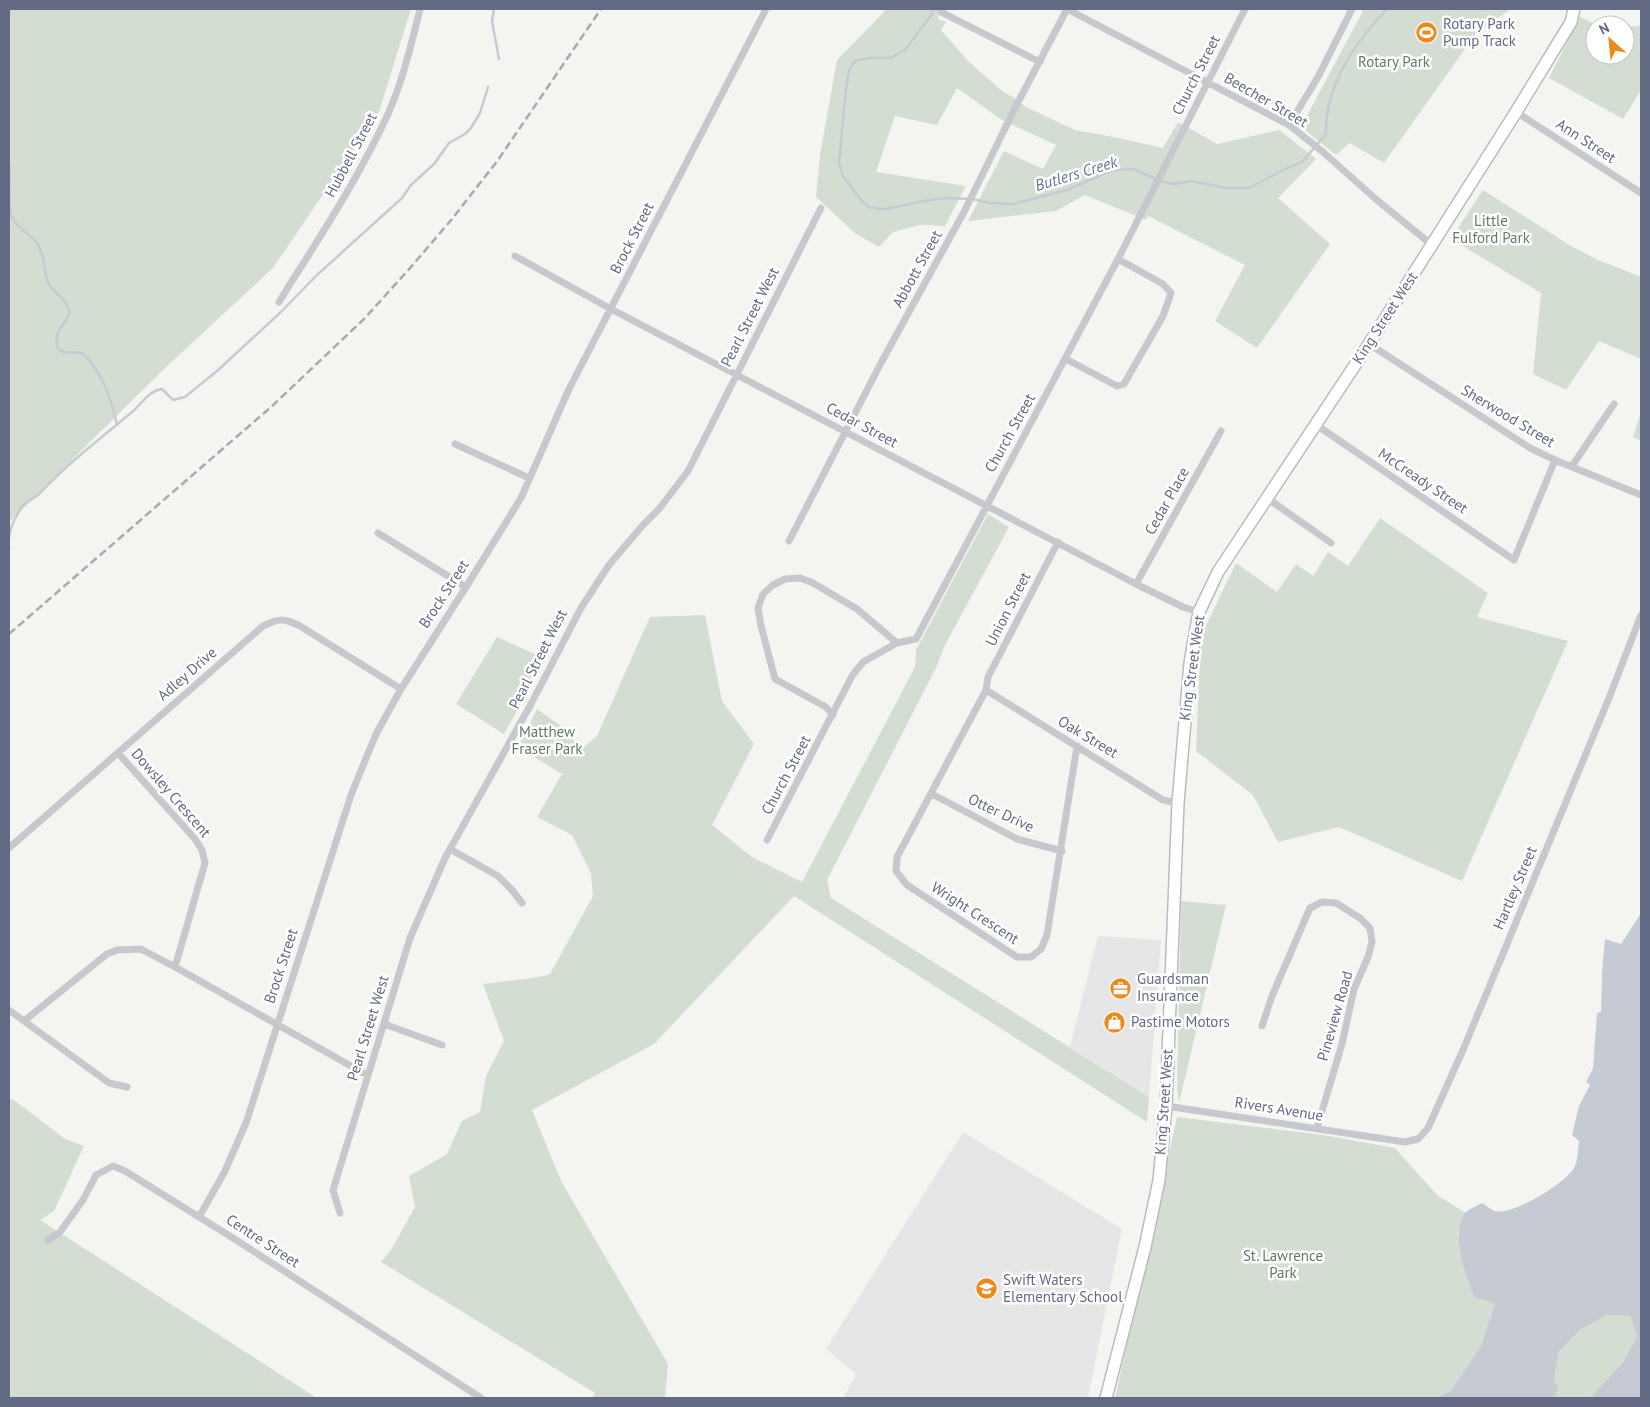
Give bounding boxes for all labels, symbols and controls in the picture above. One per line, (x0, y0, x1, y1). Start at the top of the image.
place label: Rotary Park Pump Track (1443, 14, 1517, 50)
north arrow (1585, 15, 1635, 65)
text: N (1596, 18, 1612, 39)
sports icon: Rotary Park Pump Track (1415, 21, 1439, 45)
street label: Church Street (1167, 32, 1224, 118)
park label: Rotary Park (1358, 52, 1431, 71)
street label: Beecher Street (1221, 68, 1312, 131)
street label: Hubbell Street (320, 109, 381, 200)
street label: Ann Street (1553, 114, 1620, 167)
water label: Butlers Creek (1032, 151, 1120, 195)
street label: Brock Street (605, 199, 658, 277)
park label: Little Fulford Park (1452, 211, 1531, 247)
street label: Abbott Street (888, 227, 946, 311)
street label: Pearl Street West (716, 264, 783, 370)
street label: King Street West (1348, 268, 1421, 367)
street label: Sherwood Street (1458, 380, 1559, 451)
street label: Church Street (980, 390, 1039, 476)
street label: Cedar Street (823, 398, 901, 451)
street label: McCready Street (1375, 444, 1472, 518)
street label: Cedar Place (1140, 464, 1193, 538)
street label: Brock Street (414, 556, 473, 631)
street label: Union Street (981, 569, 1034, 649)
street label: Pearl Street West (504, 606, 571, 712)
street label: King Street West (1175, 614, 1208, 722)
street label: Adley Drive (153, 643, 220, 705)
street label: Oak Street (1055, 711, 1122, 762)
park label: Matthew Fraser Park (512, 722, 583, 758)
street label: Church Street (757, 732, 814, 818)
street label: Dowsley Crescent (128, 744, 215, 841)
street label: Otter Drive (965, 789, 1037, 836)
street label: Hartley Street (1488, 843, 1541, 932)
street label: Wright Crescent (928, 877, 1023, 948)
street label: Brock Street (259, 926, 302, 1006)
place label: Guardsman Insurance (1137, 969, 1209, 1005)
street label: Pineview Road (1313, 969, 1356, 1063)
street label: Pearl Street West (342, 973, 393, 1083)
office icon: Guardsman Insurance (1109, 976, 1133, 1000)
shop icon: Pastime Motors (1103, 1010, 1127, 1034)
place label: Pastime Motors (1131, 1012, 1230, 1031)
street label: King Street West (1150, 1048, 1177, 1156)
street label: Rivers Avenue (1233, 1092, 1325, 1125)
street label: Centre Street (223, 1210, 304, 1271)
park label: St. Lawrence Park (1243, 1246, 1323, 1282)
place label: Swift Waters Elementary School (1003, 1270, 1123, 1306)
school or university icon: Swift Waters Elementary School (975, 1277, 999, 1301)

